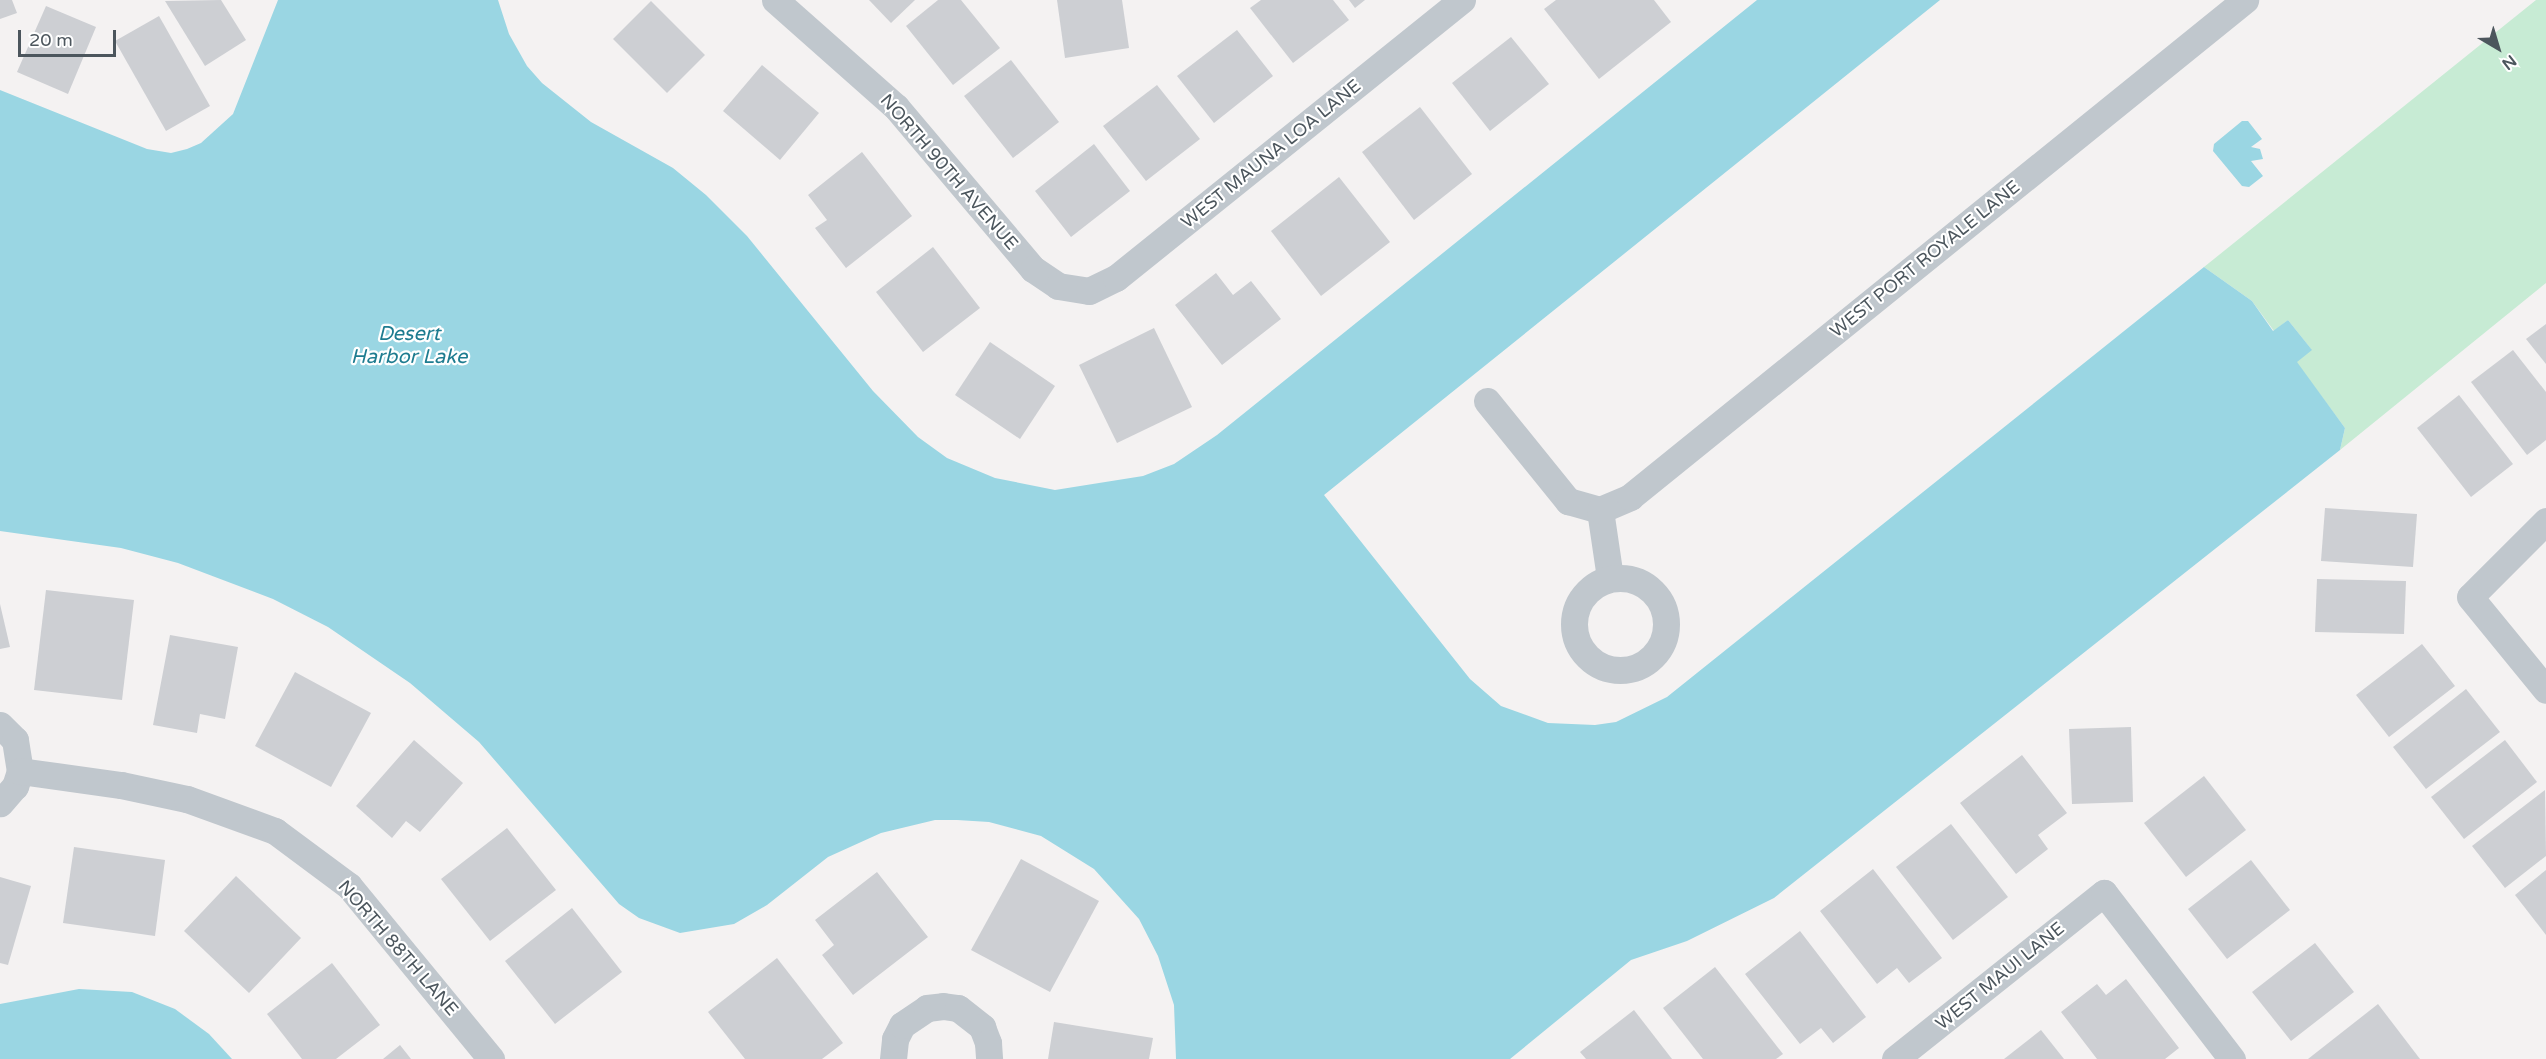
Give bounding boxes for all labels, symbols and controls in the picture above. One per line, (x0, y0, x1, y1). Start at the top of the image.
scale bar (21, 18, 118, 56)
north arrow (2468, 18, 2528, 78)
text: 20 m (29, 29, 73, 51)
text: N (2498, 50, 2520, 74)
street label: WEST MAUNA LOA LANE (1177, 75, 1365, 233)
street label: NORTH 90TH AVENUE (876, 90, 1022, 254)
street label: WEST PORT ROYALE LANE (1826, 176, 2024, 342)
water label: Desert Harbor Lake (351, 322, 467, 369)
street label: NORTH 88TH LANE (333, 876, 463, 1020)
street label: WEST MAUI LANE (1931, 918, 2069, 1034)

